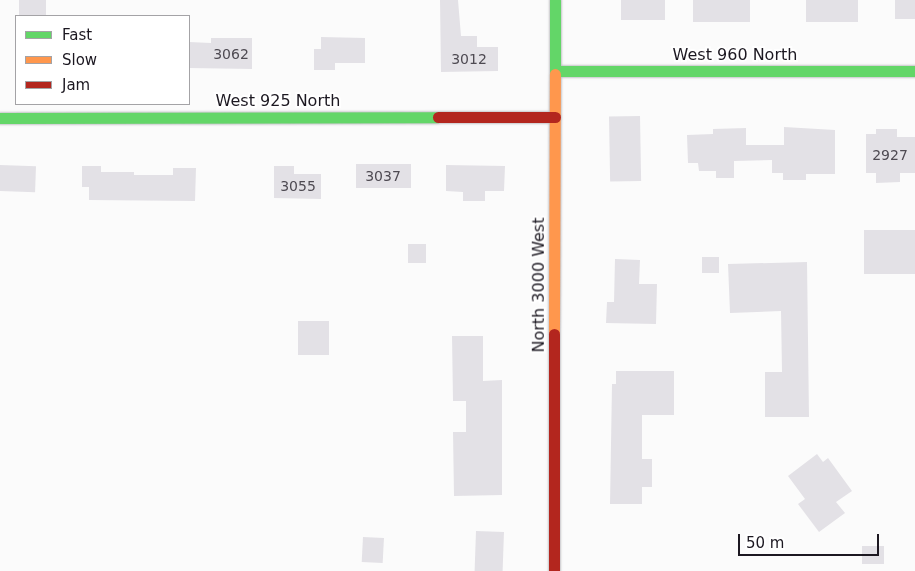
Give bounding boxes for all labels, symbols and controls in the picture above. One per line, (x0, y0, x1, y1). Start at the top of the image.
legend (15, 15, 190, 105)
text: Fast (62, 26, 92, 44)
street label: West 960 North (673, 45, 797, 65)
house number: 3062 (213, 46, 249, 62)
text: Slow (62, 51, 97, 69)
house number: 3012 (451, 51, 487, 67)
text: Jam (62, 76, 90, 94)
street label: West 925 North (216, 91, 340, 111)
house number: 2927 (872, 147, 908, 163)
house number: 3037 (365, 168, 401, 184)
house number: 3055 (280, 178, 316, 194)
street label: North 3000 West (529, 218, 549, 352)
scale bar (740, 524, 881, 556)
text: 50 m (746, 534, 784, 552)

